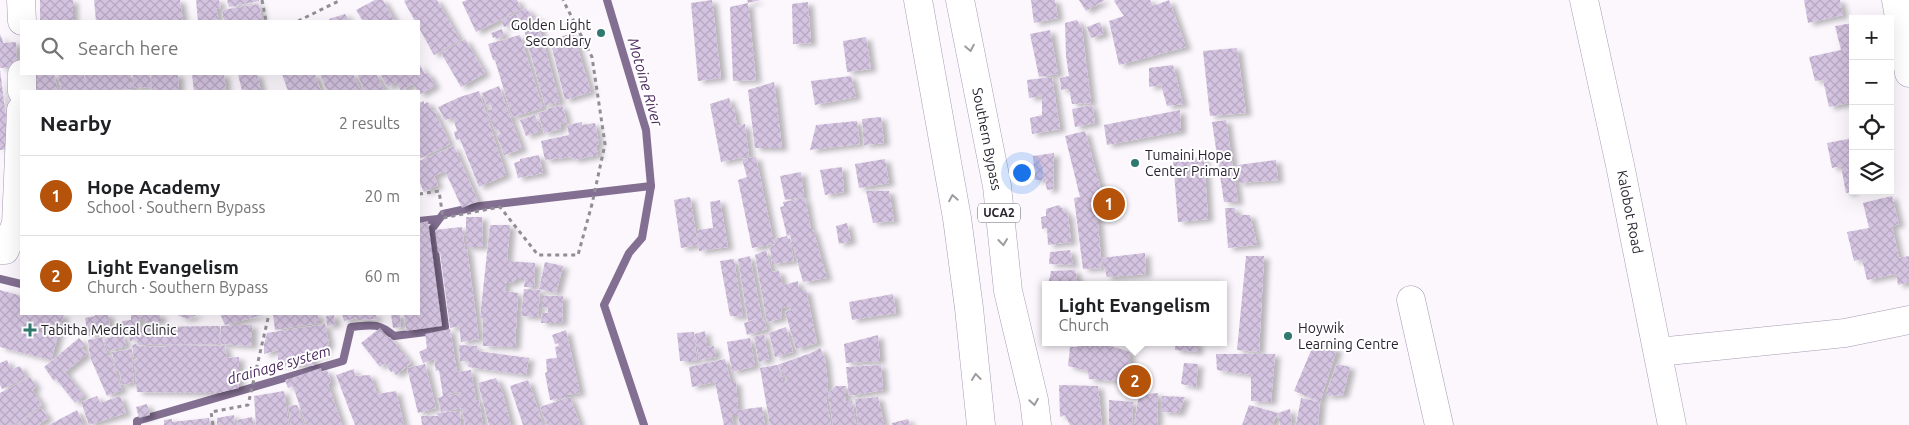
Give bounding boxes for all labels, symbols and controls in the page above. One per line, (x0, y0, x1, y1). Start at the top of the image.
map controls (1849, 15, 1894, 195)
button: + (1849, 15, 1894, 60)
place label: Golden Light Secondary (511, 17, 591, 49)
search box (20, 20, 420, 75)
marker: Golden Light Secondary (595, 27, 607, 39)
icon: search (38, 34, 66, 62)
water label: Motoine River (625, 36, 667, 129)
text: Search here (78, 37, 178, 59)
one-way arrow (964, 43, 974, 52)
button: − (1849, 60, 1894, 105)
street label: Southern Bypass (969, 86, 1005, 192)
button: locate (1849, 105, 1894, 150)
text: Nearby (40, 111, 111, 135)
text: 2 results (339, 114, 400, 132)
place label: Tumaini Hope Center Primary (1145, 147, 1240, 179)
button: layers (1849, 150, 1894, 195)
marker: Tumaini Hope Center Primary (1129, 157, 1141, 169)
your location (1009, 160, 1035, 186)
street label: Kalobot Road (1614, 169, 1646, 255)
text: Hope Academy (87, 176, 220, 198)
pin: 1 (1093, 185, 1125, 223)
text: 1 (51, 187, 61, 205)
text: 20 m (364, 187, 400, 205)
one-way arrow (949, 194, 959, 202)
text: School · Southern Bypass (87, 198, 265, 216)
road number: UCA2 (978, 204, 1020, 222)
one-way arrow (997, 239, 1008, 247)
text: Light Evangelism (87, 256, 239, 278)
text: 2 (51, 267, 61, 285)
text: 60 m (364, 267, 400, 285)
text: Church · Southern Bypass (87, 278, 268, 296)
popup (1042, 281, 1227, 346)
text: Light Evangelism (1059, 294, 1210, 316)
text: Church (1059, 316, 1109, 334)
place label: Hoywik Learning Centre (1298, 320, 1399, 352)
place label: Tabitha Medical Clinic (41, 322, 177, 338)
marker: Tabitha Medical Clinic (23, 323, 37, 337)
marker: Hoywik Learning Centre (1282, 330, 1294, 342)
water label: drainage system (225, 342, 333, 387)
pin: 2 (1119, 362, 1151, 400)
one-way arrow (971, 372, 982, 380)
one-way arrow (1028, 397, 1038, 406)

